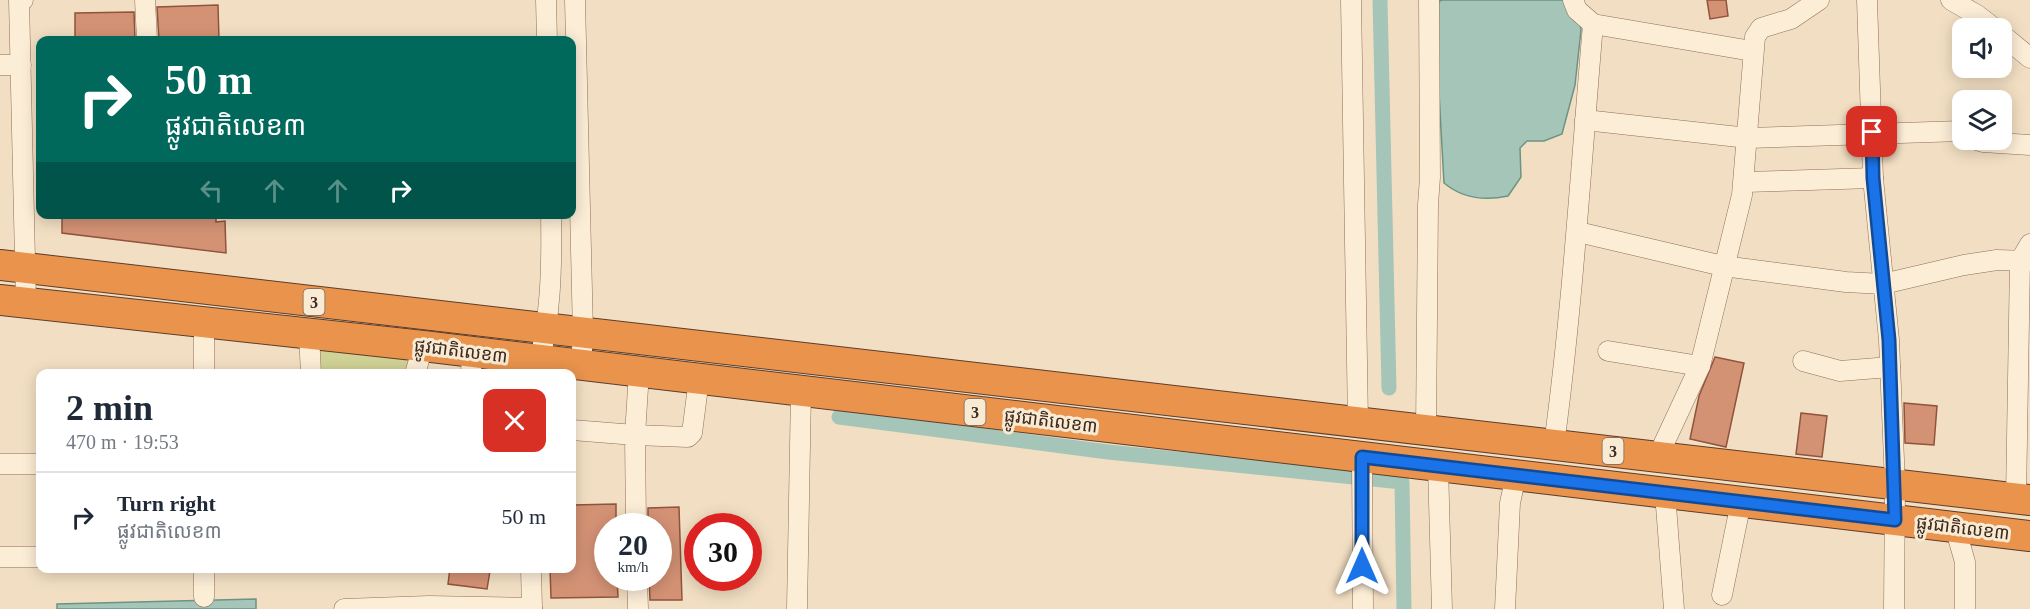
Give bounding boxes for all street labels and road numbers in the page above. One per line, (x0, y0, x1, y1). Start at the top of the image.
road number: 3 (304, 289, 324, 315)
street label: ផ្លូវជាតិលេខ៣ (412, 335, 509, 373)
road number: 3 (964, 399, 986, 425)
street label: ផ្លូវជាតិលេខ៣ (1002, 405, 1099, 443)
road number: 3 (1602, 438, 1624, 464)
street label: ផ្លូវជាតិលេខ៣ (1914, 512, 2011, 550)

